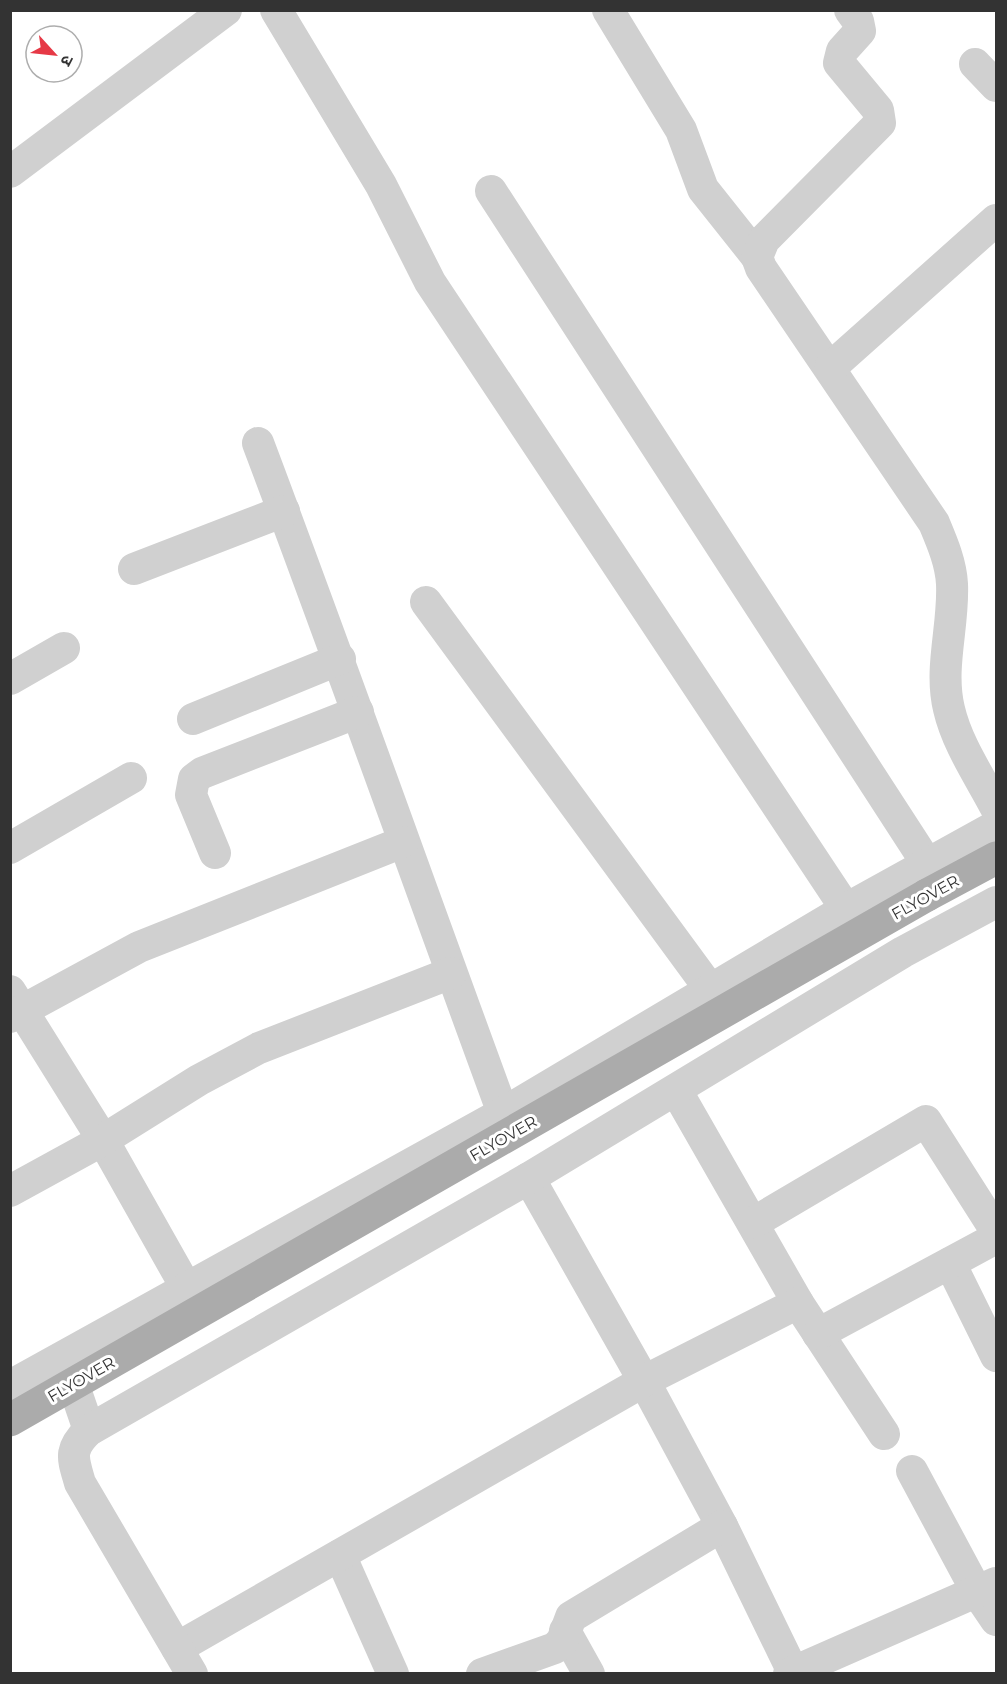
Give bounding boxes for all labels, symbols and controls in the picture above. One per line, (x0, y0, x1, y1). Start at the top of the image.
north arrow (24, 24, 84, 84)
text: उ (56, 52, 78, 70)
street label: FLYOVER (888, 871, 962, 924)
street label: FLYOVER (466, 1112, 540, 1165)
street label: FLYOVER (44, 1353, 118, 1406)

